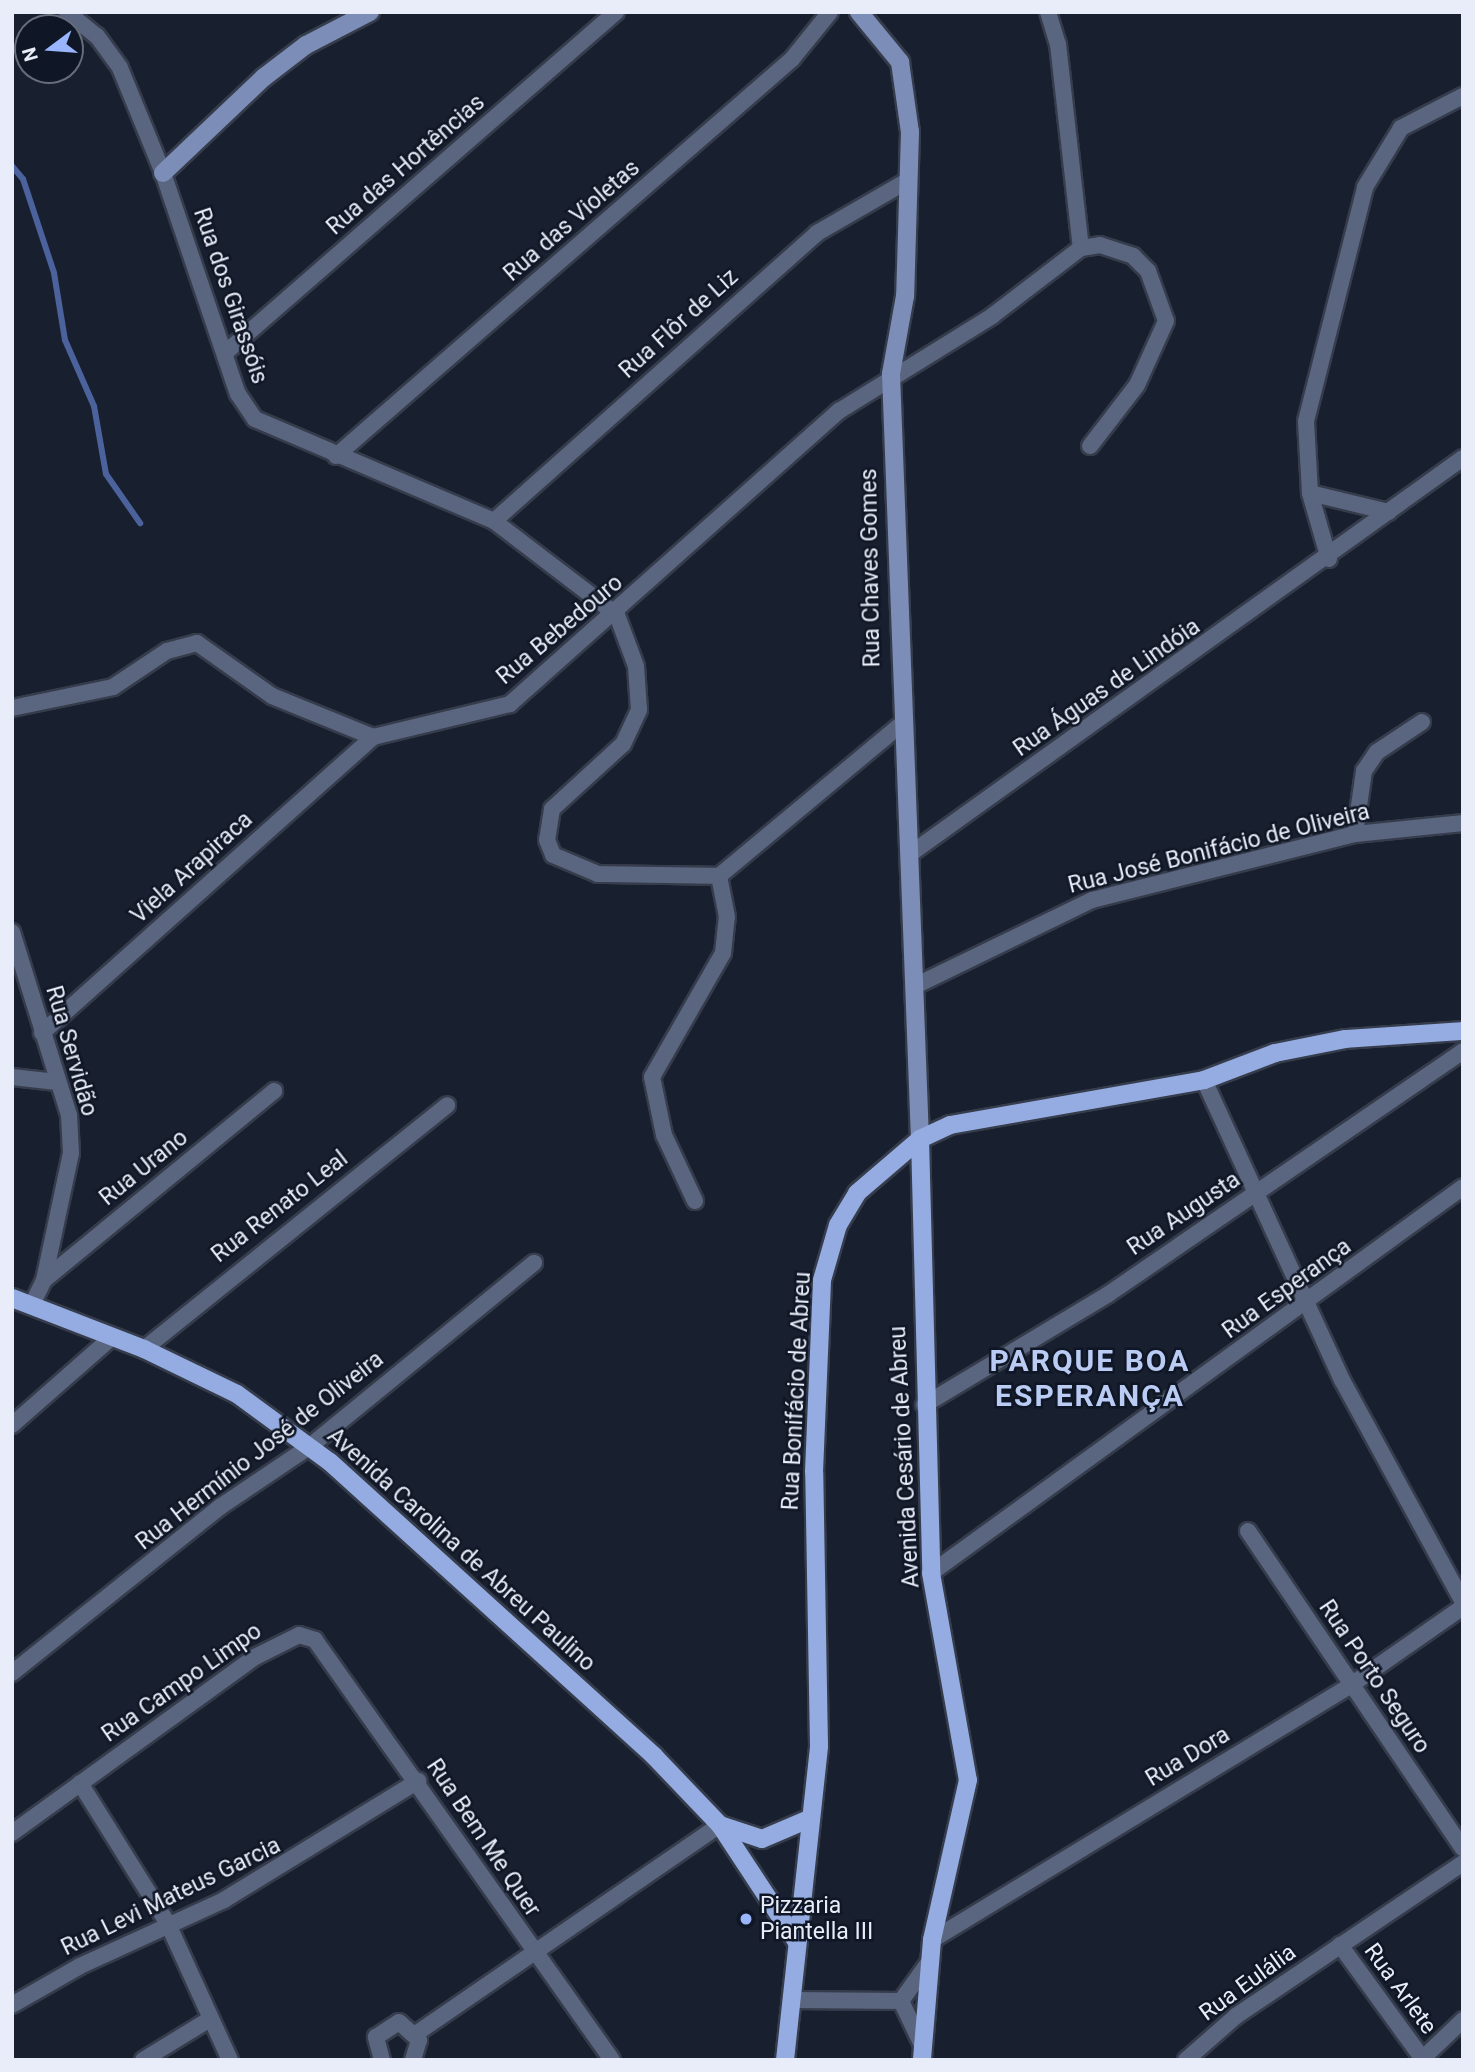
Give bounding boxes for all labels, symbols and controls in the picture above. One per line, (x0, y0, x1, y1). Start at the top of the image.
north arrow (14, 14, 84, 84)
text: N (17, 45, 43, 64)
street label: Rua das Hortências (321, 89, 491, 241)
street label: Rua das Violetas (498, 154, 646, 288)
street label: Rua dos Girassóis (187, 204, 273, 388)
street label: Rua Flôr de Liz (614, 263, 744, 385)
street label: Rua Chaves Gomes (855, 468, 887, 668)
street label: Rua Bebedouro (491, 569, 629, 691)
street label: Rua Águas de Lindóia (1008, 613, 1206, 763)
street label: Rua José Bonifácio de Oliveira (1065, 798, 1373, 900)
street label: Viela Arapiraca (126, 806, 258, 930)
street label: Rua Servidão (39, 983, 103, 1119)
street label: Rua Urano (94, 1124, 194, 1212)
street label: Rua Renato Leal (206, 1145, 354, 1269)
street label: Rua Augusta (1122, 1166, 1246, 1262)
street label: Rua Esperança (1217, 1233, 1357, 1345)
street label: Rua Bonifácio de Abreu (777, 1271, 817, 1511)
street label: Avenida Cesário de Abreu (884, 1325, 926, 1589)
district label: PARQUE BOA ESPERANÇA (991, 1343, 1189, 1414)
street label: Rua Hermínio José de Oliveira (131, 1346, 389, 1556)
street label: Avenida Carolina de Abreu Paulino (321, 1422, 601, 1678)
street label: Rua Porto Seguro (1312, 1595, 1436, 1759)
street label: Rua Campo Limpo (97, 1618, 267, 1748)
street label: Rua Dora (1141, 1721, 1235, 1793)
street label: Rua Bem Me Quer (420, 1754, 546, 1922)
street label: Rua Levi Mateus Garcia (57, 1832, 285, 1962)
place label: Pizzaria Piantella III (760, 1892, 873, 1946)
marker: Pizzaria Piantella III (738, 1911, 754, 1927)
street label: Rua Arlete (1358, 1938, 1442, 2040)
street label: Rua Eulália (1194, 1939, 1302, 2027)

